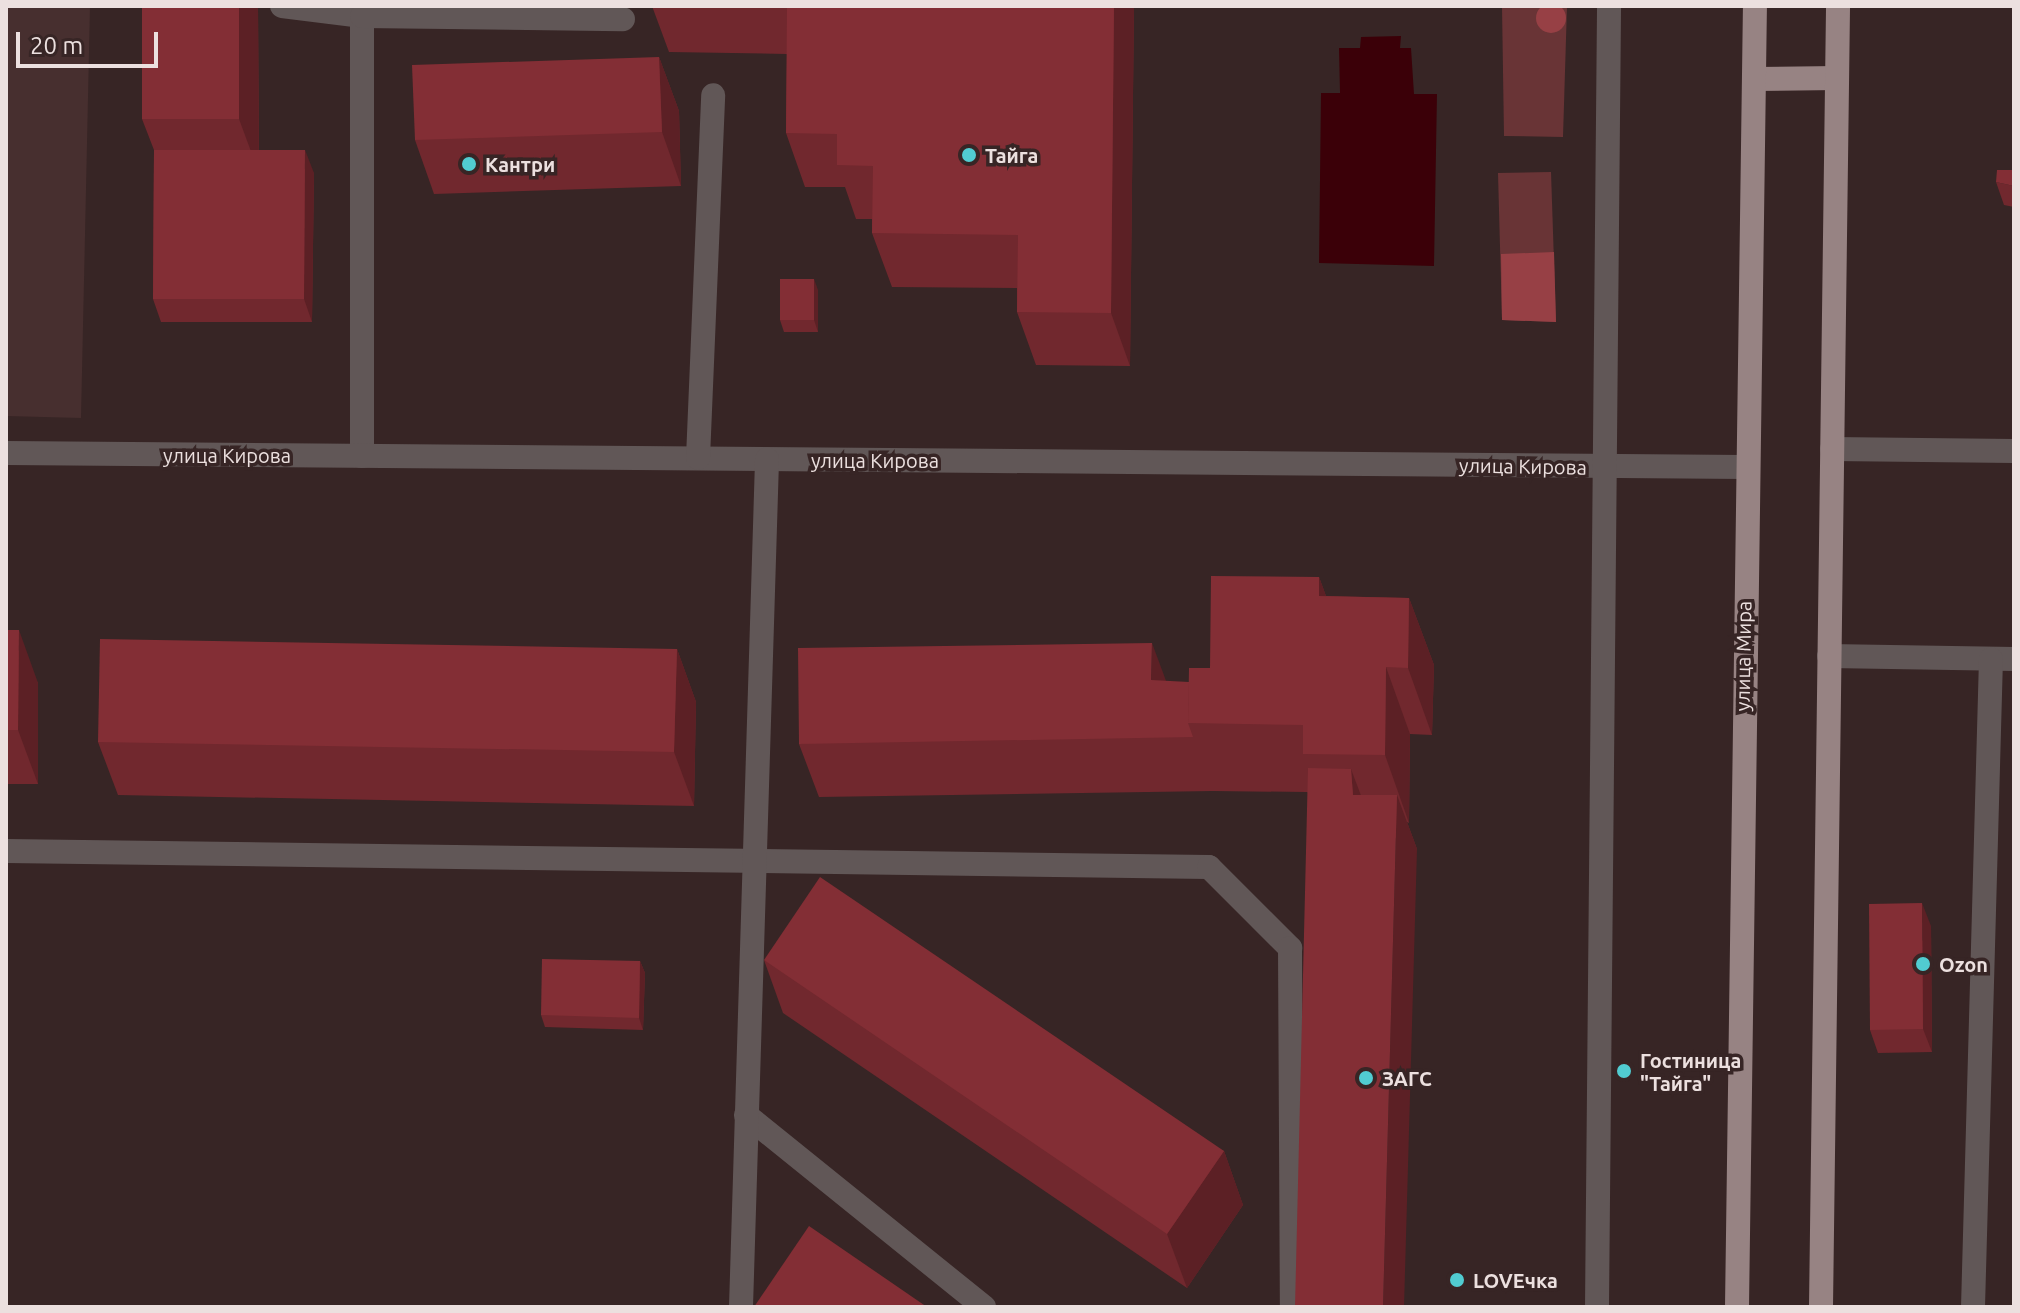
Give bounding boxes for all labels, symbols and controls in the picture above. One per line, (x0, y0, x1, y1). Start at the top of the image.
scale bar (20, 16, 162, 66)
text: 20 m (30, 32, 83, 59)
place label: Тайга (985, 143, 1038, 167)
marker: Тайга (960, 146, 978, 164)
place label: Кантри (485, 152, 555, 176)
marker: Кантри (460, 155, 478, 173)
street label: улица Кирова (163, 443, 291, 467)
street label: улица Кирова (811, 448, 939, 472)
street label: улица Кирова (1459, 453, 1587, 479)
street label: улица Мира (1730, 601, 1756, 711)
place label: Ozon (1939, 952, 1988, 976)
marker: Ozon (1914, 955, 1932, 973)
place label: Гостиница "Тайга" (1640, 1048, 1741, 1095)
marker: Гостиница "Тайга" (1615, 1062, 1633, 1080)
place label: ЗАГС (1382, 1066, 1432, 1090)
marker: ЗАГС (1357, 1069, 1375, 1087)
place label: LOVEчка (1473, 1268, 1558, 1292)
marker: LOVEчка (1448, 1271, 1466, 1289)

